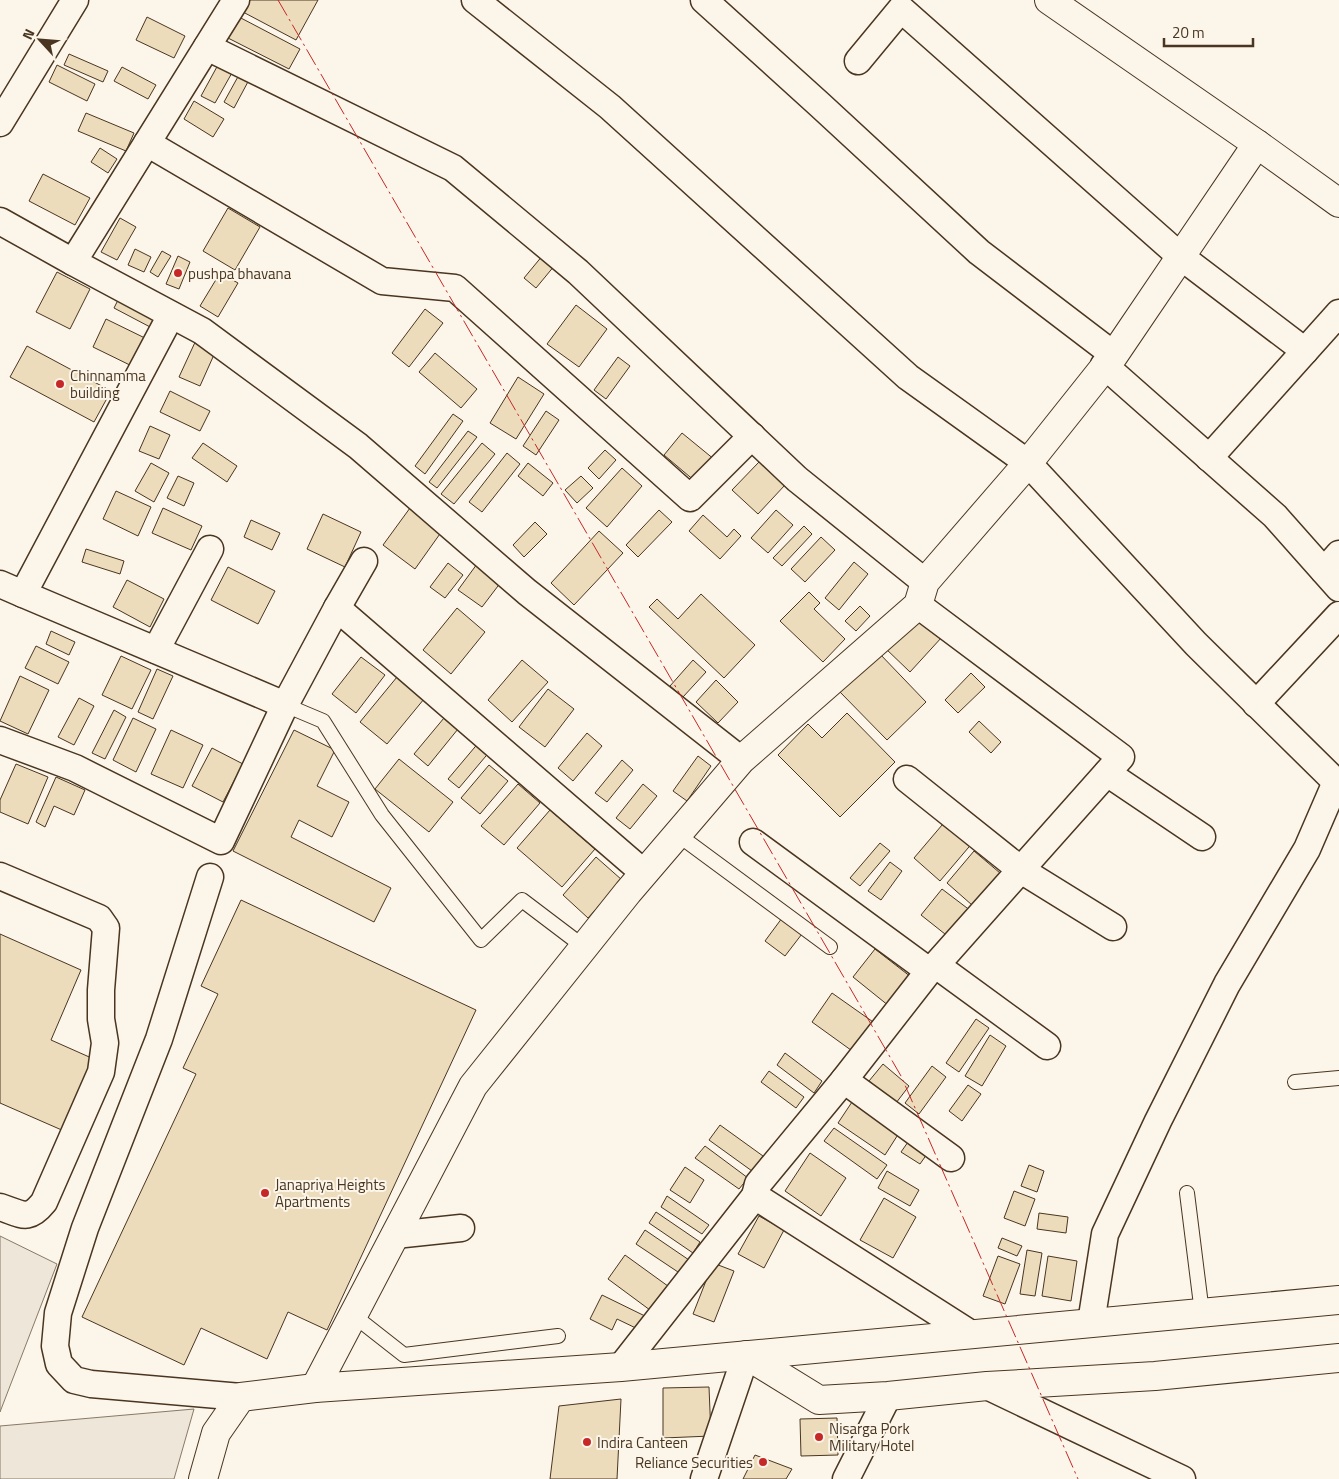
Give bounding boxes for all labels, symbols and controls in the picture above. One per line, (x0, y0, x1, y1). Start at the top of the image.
north arrow (15, 15, 65, 65)
scale bar (1164, 15, 1253, 47)
text: 20 m (1172, 21, 1205, 44)
text: N (16, 25, 39, 43)
place label: pushpa bhavana (188, 262, 292, 285)
marker: pushpa bhavana (172, 267, 184, 279)
place label: Chinnamma building (70, 364, 146, 404)
marker: Chinnamma building (54, 378, 66, 390)
place label: Janapriya Heights Apartments (275, 1173, 386, 1213)
marker: Janapriya Heights Apartments (259, 1187, 271, 1199)
place label: Nisarga Pork Military Hotel (829, 1417, 914, 1457)
place label: Indira Canteen (597, 1431, 688, 1454)
marker: Nisarga Pork Military Hotel (813, 1431, 825, 1443)
marker: Indira Canteen (581, 1436, 593, 1448)
place label: Reliance Securities (635, 1451, 753, 1474)
marker: Reliance Securities (757, 1456, 769, 1468)

